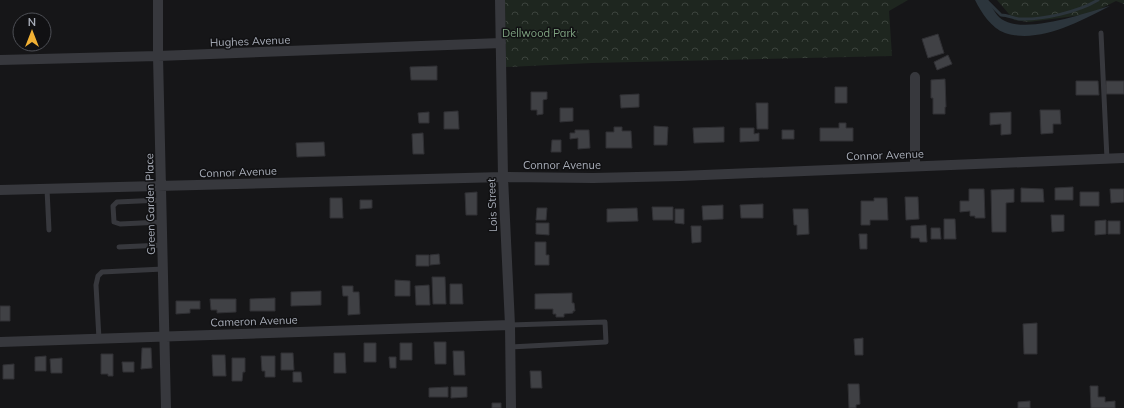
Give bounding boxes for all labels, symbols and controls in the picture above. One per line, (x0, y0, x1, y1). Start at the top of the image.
north arrow (12, 12, 52, 52)
text: N (28, 15, 36, 29)
park label: Dellwood Park (502, 26, 576, 40)
street label: Hughes Avenue (210, 33, 290, 49)
street label: Connor Avenue (846, 147, 924, 163)
street label: Green Garden Place (142, 153, 158, 255)
street label: Connor Avenue (523, 158, 601, 172)
street label: Connor Avenue (199, 164, 277, 180)
street label: Lois Street (484, 178, 500, 232)
street label: Cameron Avenue (210, 312, 298, 330)

